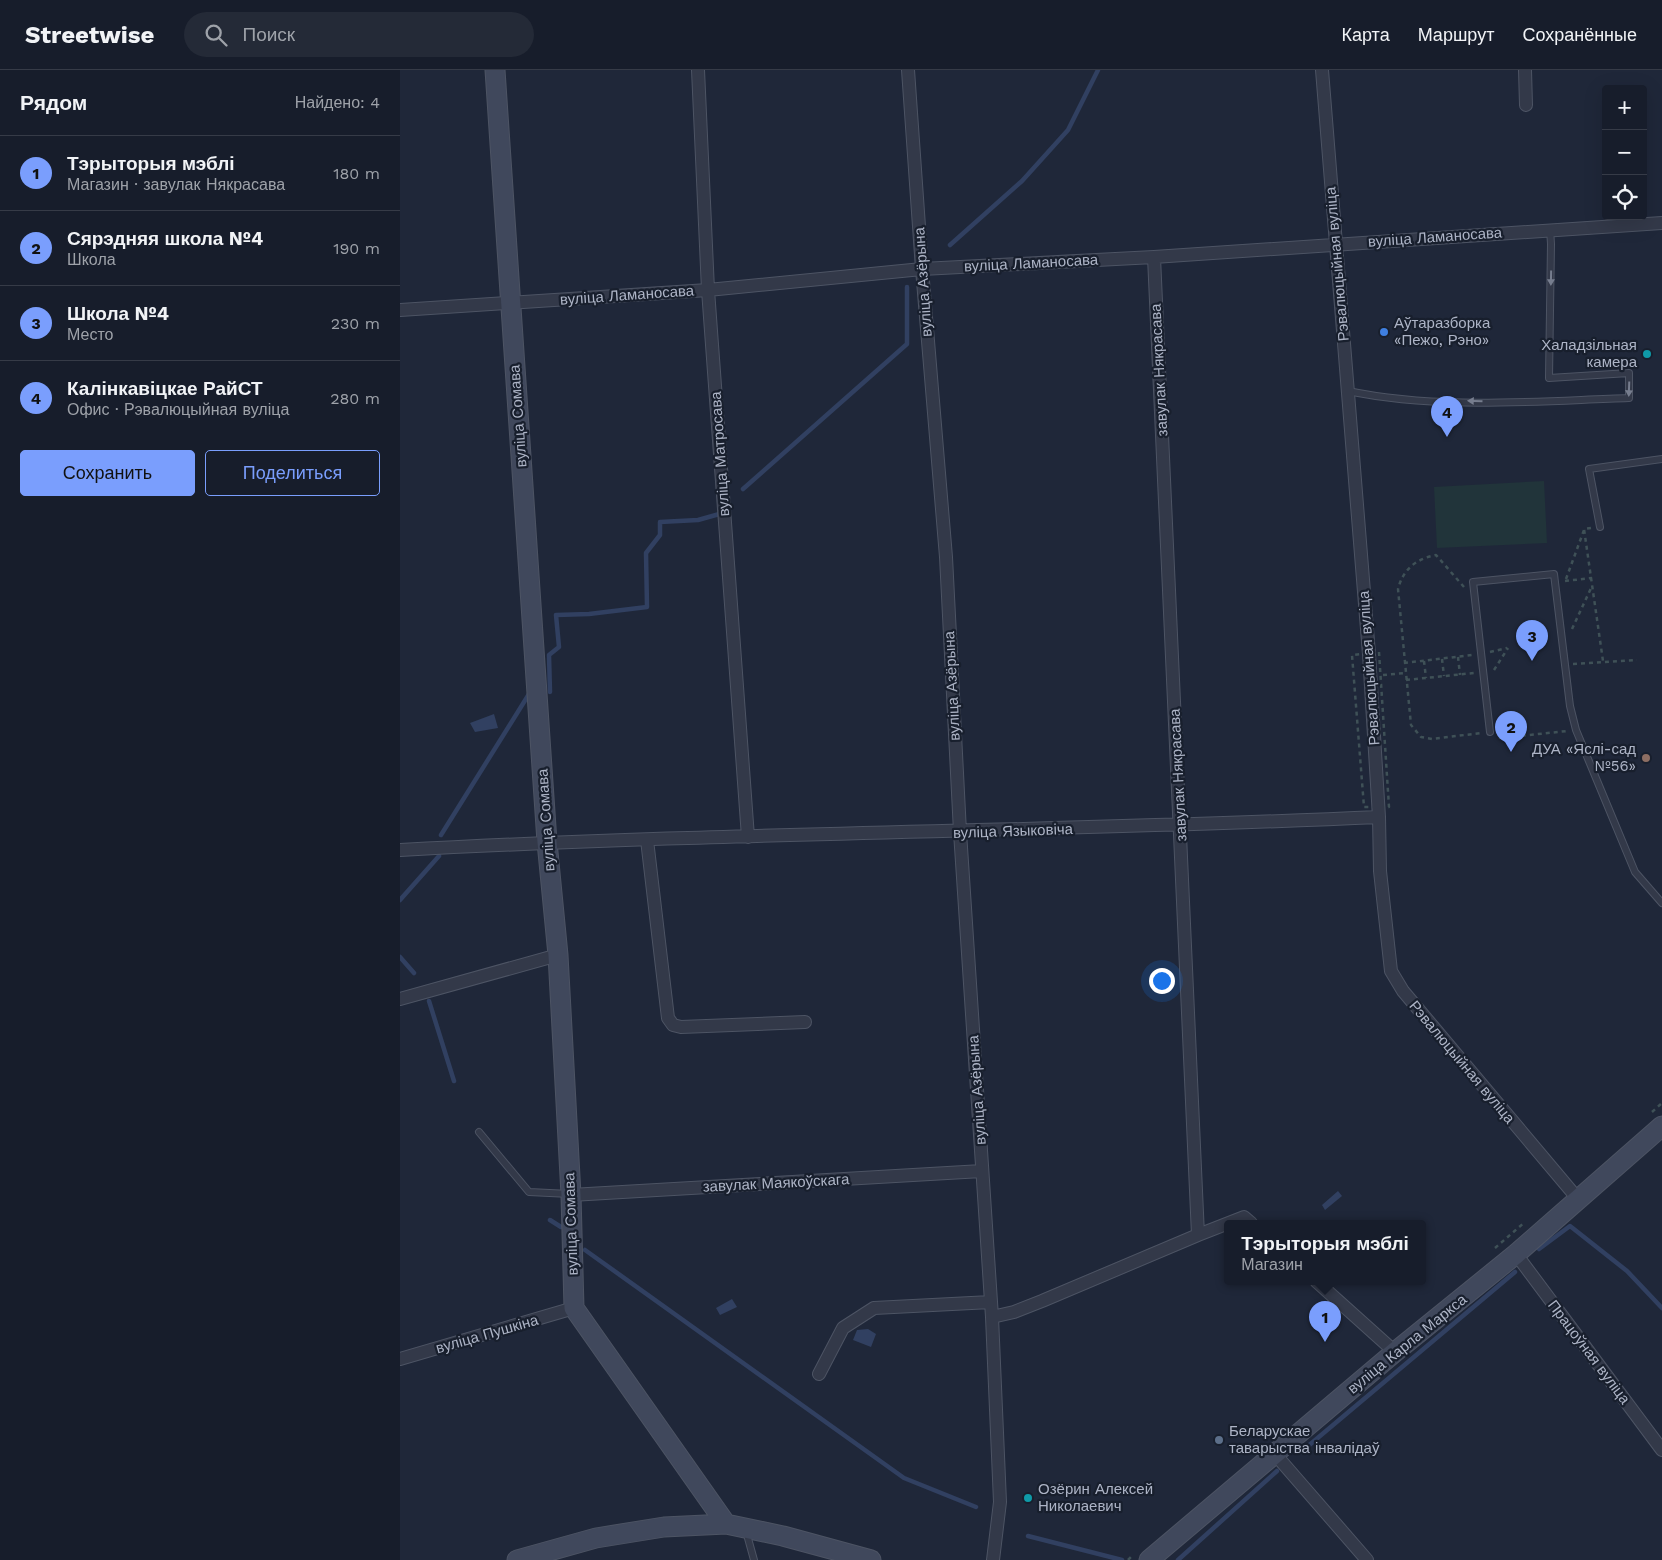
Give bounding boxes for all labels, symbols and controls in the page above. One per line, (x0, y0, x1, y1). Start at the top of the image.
search box (184, 12, 534, 57)
text: Streetwise (25, 21, 154, 49)
icon: search (202, 21, 230, 49)
text: Поиск (242, 23, 295, 46)
text: Карта (1342, 24, 1390, 45)
text: Маршрут (1418, 24, 1494, 45)
text: Сохранённые (1522, 24, 1637, 45)
map controls (1602, 85, 1647, 220)
button: + (1602, 85, 1647, 130)
text: Рядом (20, 90, 87, 115)
text: Найдено: 4 (295, 93, 380, 112)
button: − (1602, 130, 1647, 175)
text: Тэрыторыя мэблі (67, 152, 235, 175)
text: 1 (33, 164, 39, 183)
text: 180 m (333, 164, 380, 183)
text: Магазин · завулак Някрасава (67, 175, 285, 194)
button: locate (1602, 175, 1647, 220)
street label: Рэвалюцыйная вуліца (1321, 185, 1353, 342)
street label: вуліца Ламаносава (1367, 223, 1503, 251)
street label: вуліца Азёрына (910, 226, 936, 337)
text: Сярэдняя школа №4 (67, 227, 263, 250)
text: 2 (31, 239, 41, 258)
text: 190 m (333, 239, 380, 258)
text: Школа (67, 250, 116, 269)
street label: вуліца Ламаносава (963, 250, 1099, 276)
one-way arrow (1547, 270, 1555, 286)
street label: вуліца Ламаносава (559, 281, 695, 309)
text: Школа №4 (67, 302, 169, 325)
street label: завулак Някрасава (1146, 302, 1171, 437)
text: 3 (31, 314, 41, 333)
text: 230 m (331, 314, 380, 333)
place label: Аўтаразборка «Пежо, Рэно» (1394, 314, 1491, 349)
text: Место (67, 325, 113, 344)
marker: Аўтаразборка «Пежо, Рэно» (1378, 326, 1390, 338)
place label: Халадзільная камера (1541, 336, 1638, 371)
marker: Халадзільная камера (1641, 348, 1653, 360)
street label: вуліца Сомава (505, 363, 531, 468)
text: Калінкавіцкае РайСТ (67, 377, 263, 400)
one-way arrow (1625, 382, 1633, 398)
text: 4 (31, 389, 41, 408)
text: 280 m (330, 389, 380, 408)
street label: вуліца Матросава (707, 390, 733, 517)
pin: 4 (1431, 396, 1463, 437)
one-way arrow (1467, 397, 1483, 405)
text: Офис · Рэвалюцыйная вуліца (67, 400, 289, 419)
button: Сохранить (20, 450, 195, 496)
button: Поделиться (205, 450, 380, 496)
street label: Рэвалюцыйная вуліца (1355, 589, 1383, 746)
pin: 3 (1516, 620, 1548, 661)
street label: вуліца Азёрына (940, 630, 964, 741)
street label: завулак Някрасава (1165, 707, 1190, 842)
pin: 2 (1495, 711, 1527, 752)
place label: ДУА «Яслі-сад №56» (1532, 740, 1636, 775)
marker: ДУА «Яслі-сад №56» (1640, 752, 1652, 764)
street label: вуліца Сомава (533, 767, 559, 872)
street label: вуліца Языковіча (953, 820, 1074, 842)
your location (1149, 968, 1175, 994)
street label: Рэвалюцыйная вуліца (1405, 997, 1519, 1128)
street label: вуліца Азёрына (964, 1034, 990, 1145)
street label: завулак Маякоўскага (702, 1170, 850, 1196)
street label: вуліца Сомава (560, 1172, 582, 1276)
popup (1224, 1220, 1426, 1285)
text: Тэрыторыя мэблі (1241, 1232, 1409, 1255)
text: Магазин (1241, 1255, 1303, 1274)
street label: вуліца Карла Маркса (1344, 1290, 1471, 1398)
street label: Працоўная вуліца (1544, 1296, 1634, 1408)
pin: 1 (1309, 1301, 1341, 1342)
street label: вуліца Пушкіна (434, 1311, 541, 1357)
place label: Беларускае таварыства інвалідаў (1229, 1422, 1380, 1457)
marker: Беларускае таварыства інвалідаў (1213, 1434, 1225, 1446)
place label: Озёрин Алексей Николаевич (1038, 1480, 1153, 1515)
marker: Озёрин Алексей Николаевич (1022, 1492, 1034, 1504)

